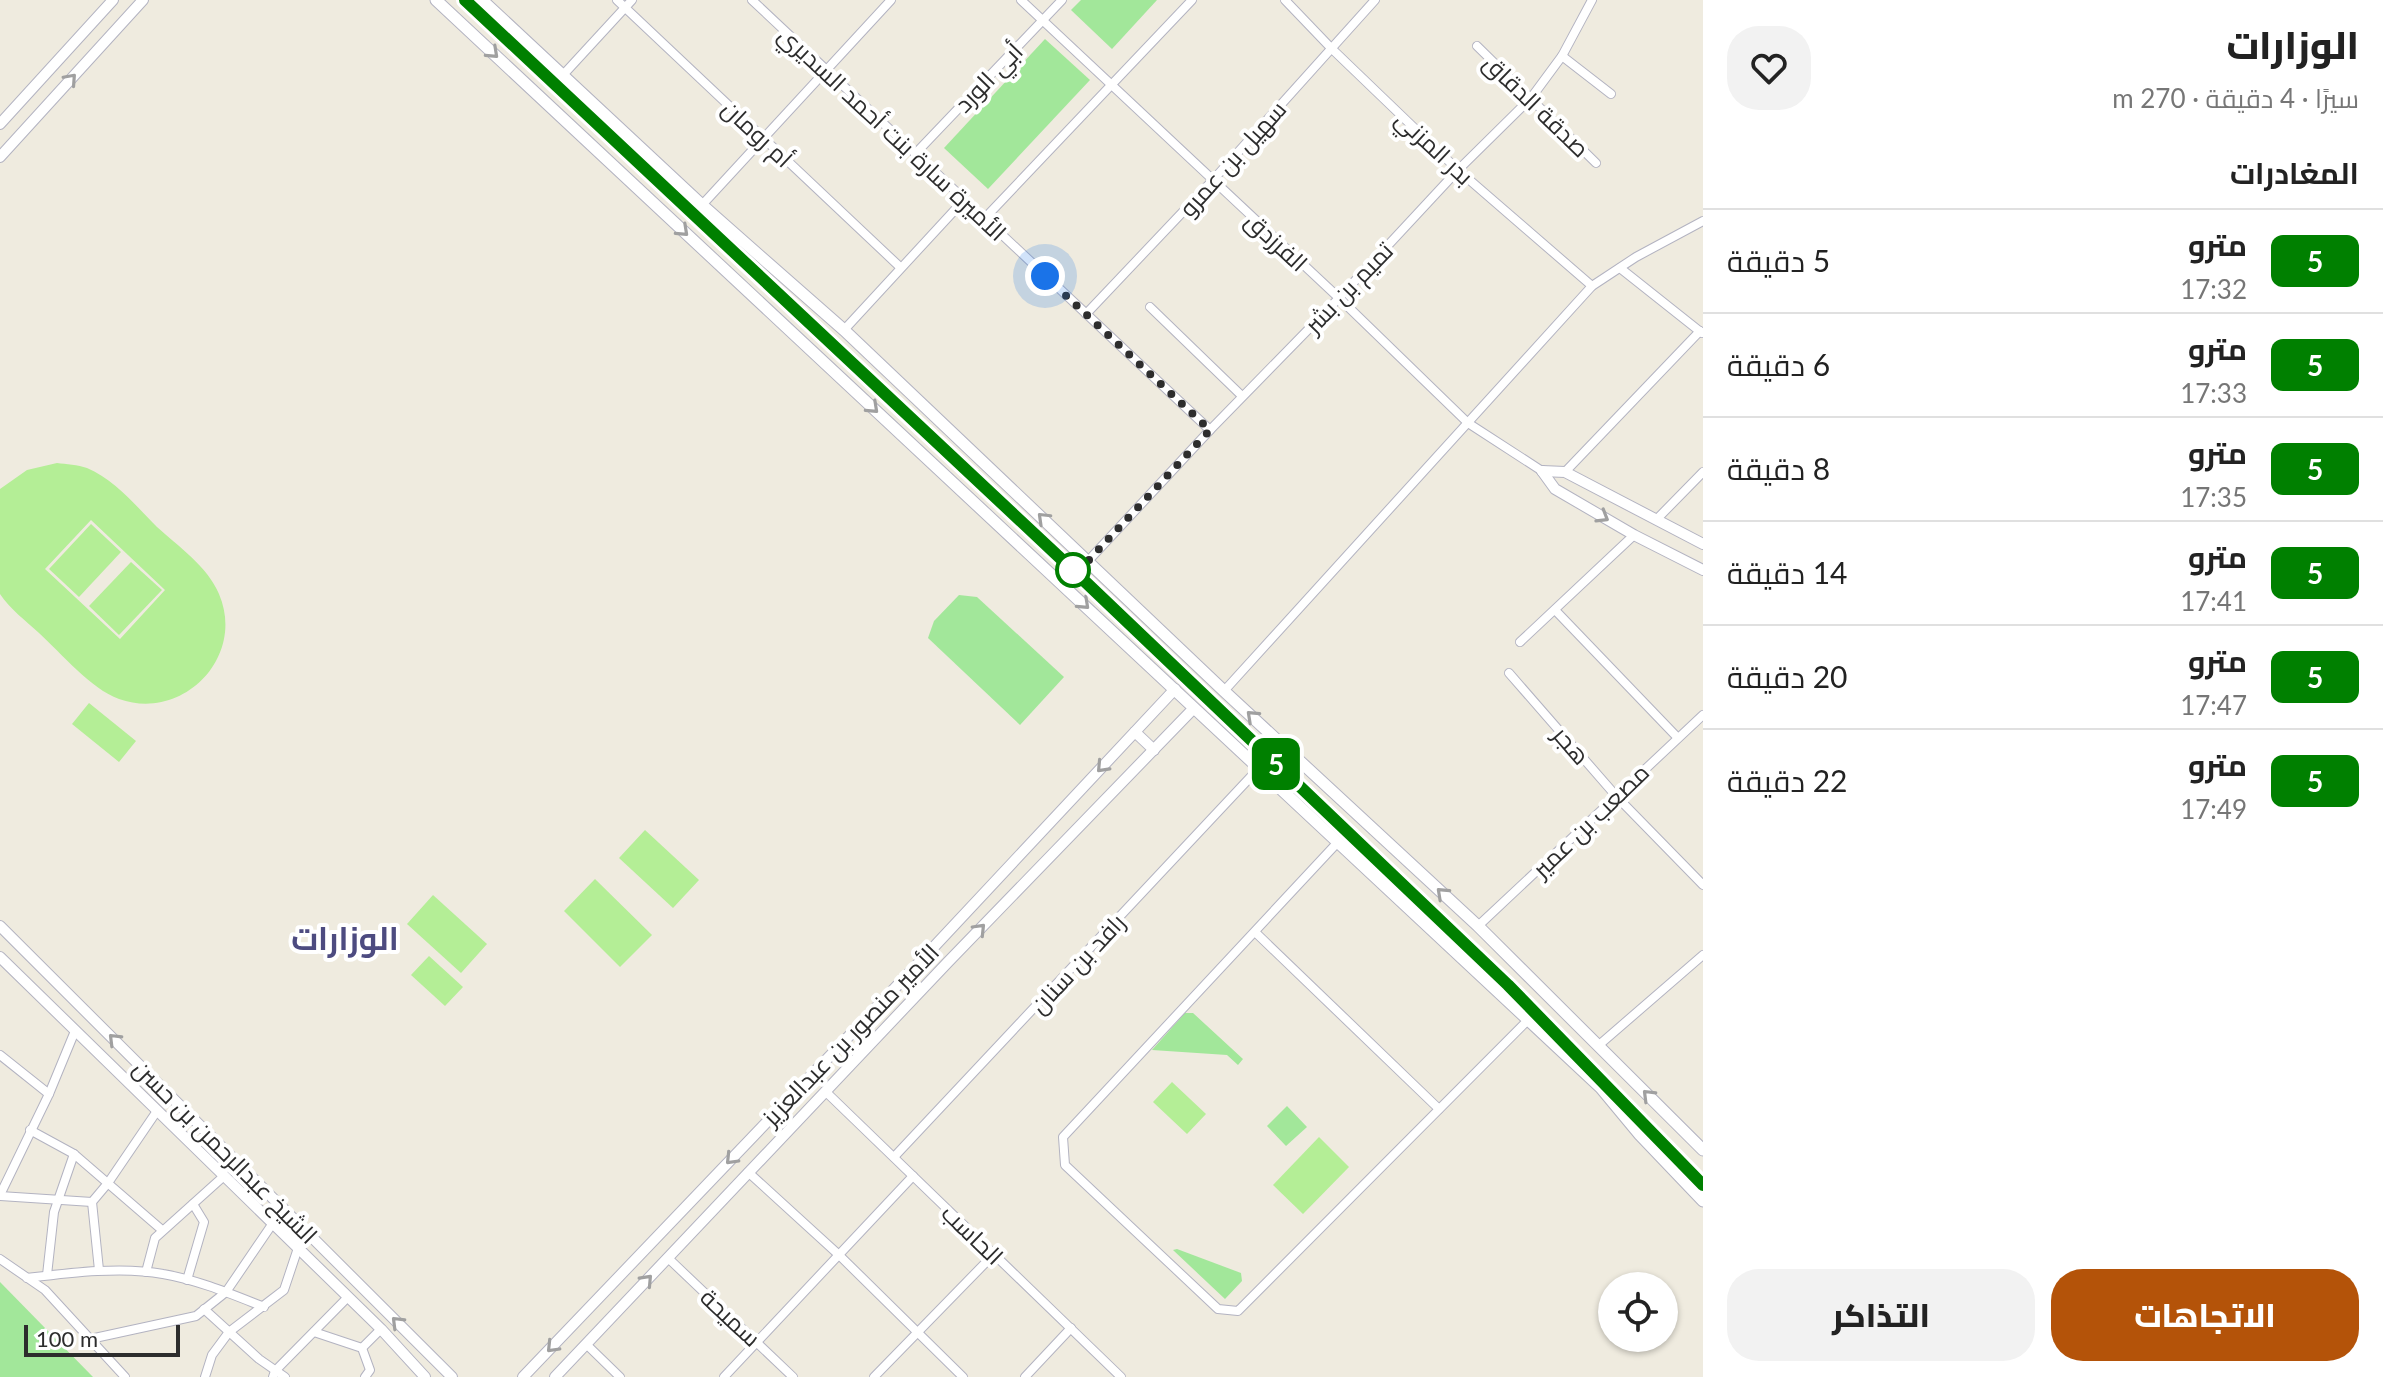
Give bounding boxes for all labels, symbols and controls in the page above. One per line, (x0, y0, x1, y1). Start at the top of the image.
street label: الأميرة سارة بنت أحمد السديري (770, 20, 1013, 250)
text: الوزارات (2226, 21, 2359, 67)
button: heart (1727, 26, 1811, 110)
street label: أبي الورد (948, 36, 1032, 122)
one-way arrow (484, 44, 498, 59)
street label: صدقة الدقاق (1477, 48, 1596, 164)
one-way arrow (62, 73, 76, 88)
text: سيرًا · 4 دقيقة · 270 m (2112, 82, 2359, 114)
street label: أم رومان (715, 93, 799, 175)
street label: سهيل بن عمرو (1172, 94, 1292, 223)
street label: بدر المزني (1386, 104, 1480, 195)
text: المغادرات (2230, 154, 2359, 190)
street label: الفرزدق (1239, 205, 1314, 278)
one-way arrow (674, 221, 688, 236)
text: مترو (2188, 226, 2247, 262)
street label: تميم بن بشر (1296, 235, 1401, 342)
text: 5 دقيقة (1727, 242, 1830, 278)
text: 5 (2307, 244, 2323, 278)
your location (1025, 256, 1065, 296)
text: 17:32 (2180, 273, 2247, 305)
text: مترو (2188, 330, 2247, 366)
text: 6 دقيقة (1727, 346, 1830, 382)
text: 5 (2307, 348, 2323, 382)
text: 17:33 (2180, 377, 2247, 409)
one-way arrow (864, 399, 878, 414)
text: مترو (2188, 434, 2247, 470)
text: 8 دقيقة (1727, 450, 1830, 486)
text: 5 (2307, 452, 2323, 486)
text: 17:35 (2180, 481, 2247, 513)
one-way arrow (1594, 507, 1609, 523)
one-way arrow (1038, 513, 1052, 528)
text: مترو (2188, 538, 2247, 574)
unlabelled marker (1056, 553, 1090, 587)
text: 14 دقيقة (1727, 554, 1848, 590)
text: 5 (2307, 556, 2323, 590)
text: 17:41 (2180, 585, 2247, 617)
one-way arrow (1075, 595, 1089, 610)
text: مترو (2188, 642, 2247, 678)
text: 20 دقيقة (1727, 658, 1848, 694)
text: 5 (2307, 660, 2323, 694)
text: 17:47 (2180, 689, 2247, 721)
one-way arrow (1247, 711, 1261, 726)
street label: هجر (1546, 719, 1596, 770)
line badge: 5 (1250, 738, 1302, 790)
text: مترو (2188, 746, 2247, 782)
text: 5 (1268, 747, 1284, 781)
one-way arrow (1098, 757, 1112, 772)
street label: مصعب بن عمير (1524, 757, 1655, 885)
text: 22 دقيقة (1727, 762, 1848, 798)
text: 5 (2307, 764, 2323, 798)
text: 17:49 (2180, 793, 2247, 825)
one-way arrow (1437, 889, 1452, 903)
street label: رافد بن سنان (1024, 907, 1131, 1020)
district label: الوزارات (291, 918, 399, 958)
one-way arrow (971, 923, 985, 938)
street label: الأمير منصور بن عبدالعزيز (754, 937, 945, 1133)
one-way arrow (109, 1034, 123, 1048)
street label: الشيخ عبدالرحمن بن حسن (126, 1053, 324, 1251)
one-way arrow (1643, 1090, 1657, 1104)
one-way arrow (726, 1150, 741, 1164)
street label: الحاسب (936, 1198, 1010, 1270)
button: التذاكر (1727, 1269, 2035, 1361)
button: الاتجاهات (2051, 1269, 2359, 1361)
map controls (1598, 1272, 1678, 1352)
button: locate (1598, 1272, 1678, 1352)
one-way arrow (638, 1274, 652, 1289)
street label: سميحة (695, 1282, 767, 1352)
one-way arrow (392, 1317, 406, 1331)
scale bar (24, 1321, 180, 1357)
text: 100 m (36, 1325, 98, 1352)
one-way arrow (546, 1338, 561, 1352)

